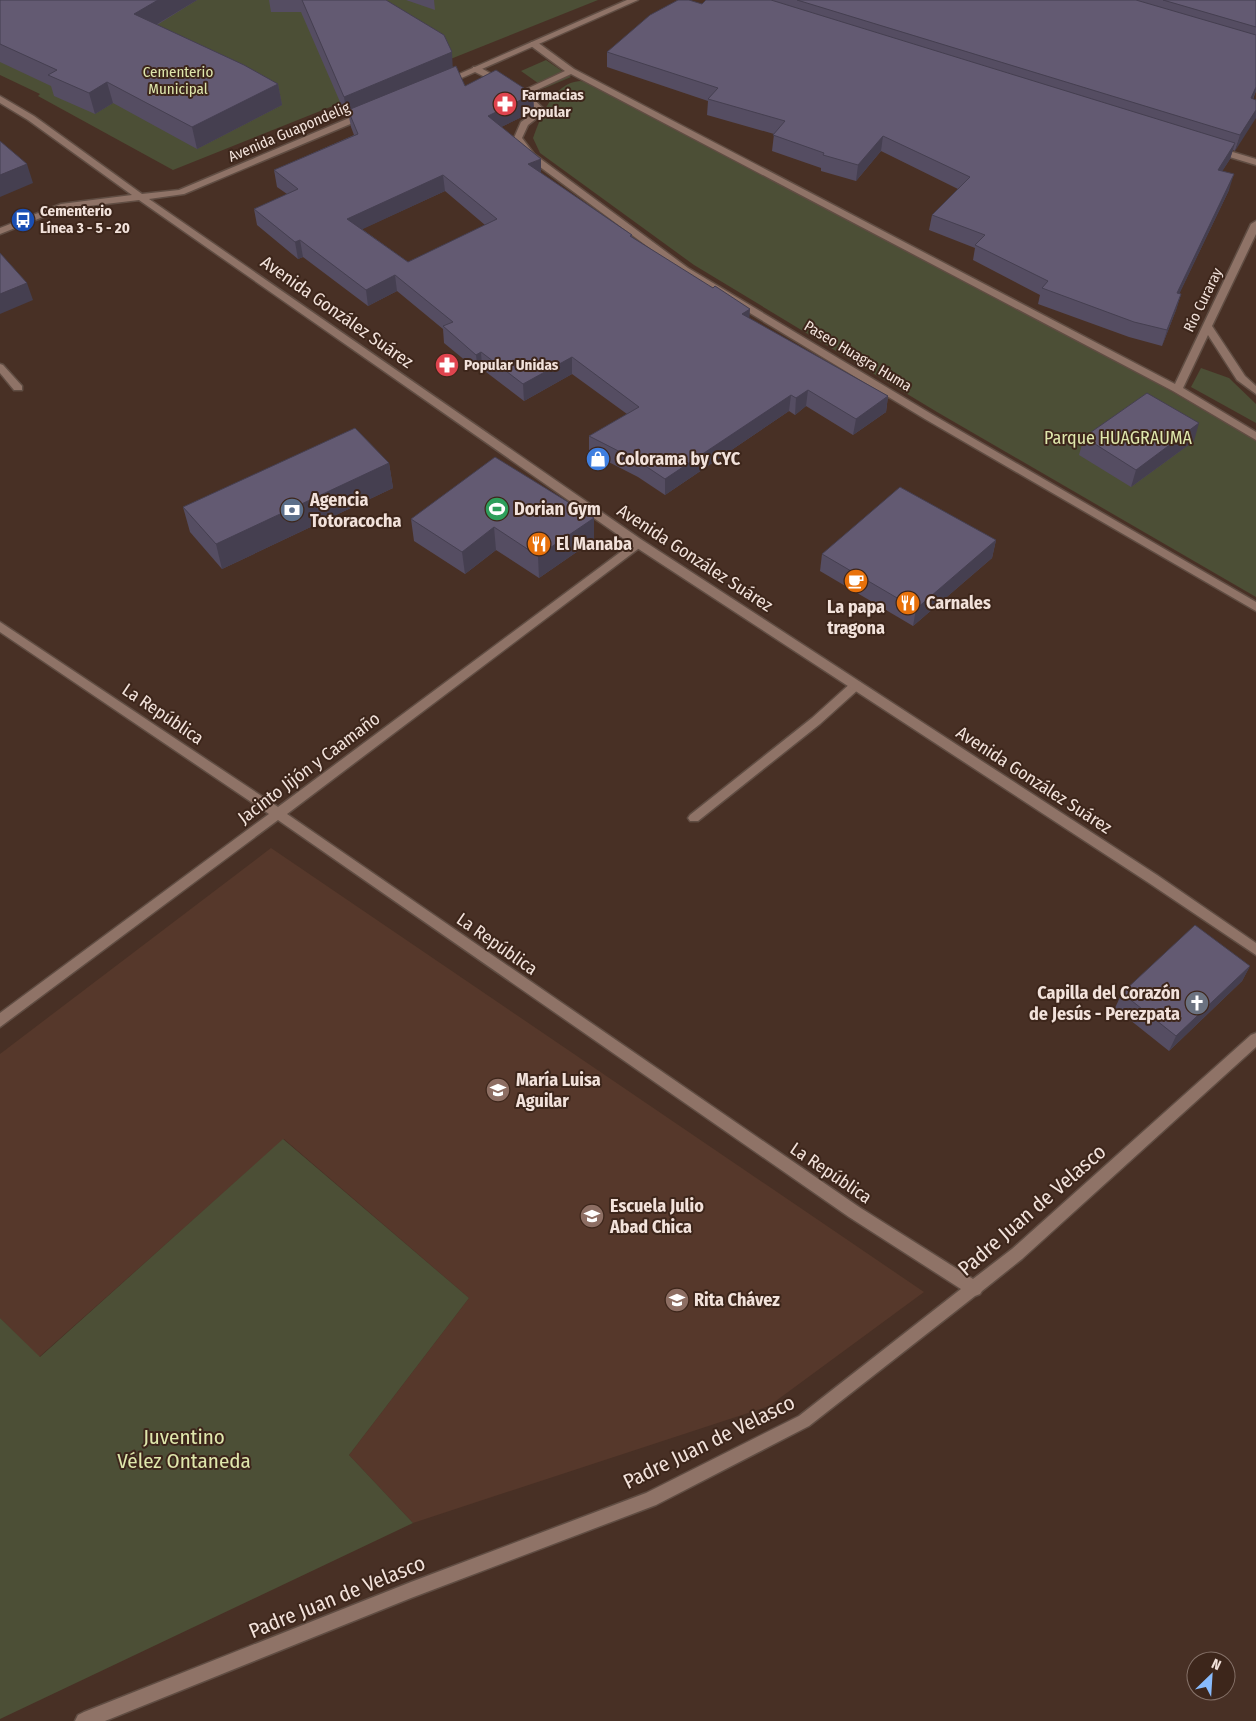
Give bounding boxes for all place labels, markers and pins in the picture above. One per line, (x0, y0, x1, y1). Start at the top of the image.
place label: Farmacias Popular (522, 86, 584, 121)
pharmacy icon: Farmacias Popular (492, 91, 518, 117)
place label: Cementerio Línea 3 - 5 - 20 (40, 202, 130, 237)
bus stop icon: Cementerio Línea 3 - 5 - 20 (10, 207, 36, 233)
pharmacy icon: Popular Unidas (434, 352, 460, 378)
place label: Popular Unidas (464, 356, 559, 374)
shop icon: Colorama by CYC (585, 446, 611, 472)
place label: Colorama by CYC (616, 448, 741, 470)
place label: Agencia Totoracocha (309, 489, 401, 532)
sports icon: Dorian Gym (484, 496, 510, 522)
bank icon: Agencia Totoracocha (279, 497, 305, 523)
place label: Dorian Gym (514, 498, 601, 520)
restaurant icon: El Manaba (526, 531, 552, 557)
place label: El Manaba (556, 533, 632, 555)
cafe icon: La papa tragona (843, 568, 869, 594)
restaurant icon: Carnales (895, 590, 921, 616)
place label: Carnales (926, 592, 991, 614)
place label: La papa tragona (827, 596, 885, 639)
place label: Capilla del Corazón de Jesús - Perezpata (1029, 982, 1180, 1025)
church icon: Capilla del Corazón de Jesús - Perezpata (1184, 990, 1210, 1016)
place label: María Luisa Aguilar (515, 1069, 601, 1112)
school or university icon: María Luisa Aguilar (485, 1077, 511, 1103)
place label: Escuela Julio Abad Chica (609, 1195, 704, 1238)
school or university icon: Escuela Julio Abad Chica (579, 1203, 605, 1229)
school or university icon: Rita Chávez (664, 1287, 690, 1313)
place label: Rita Chávez (694, 1289, 780, 1311)

